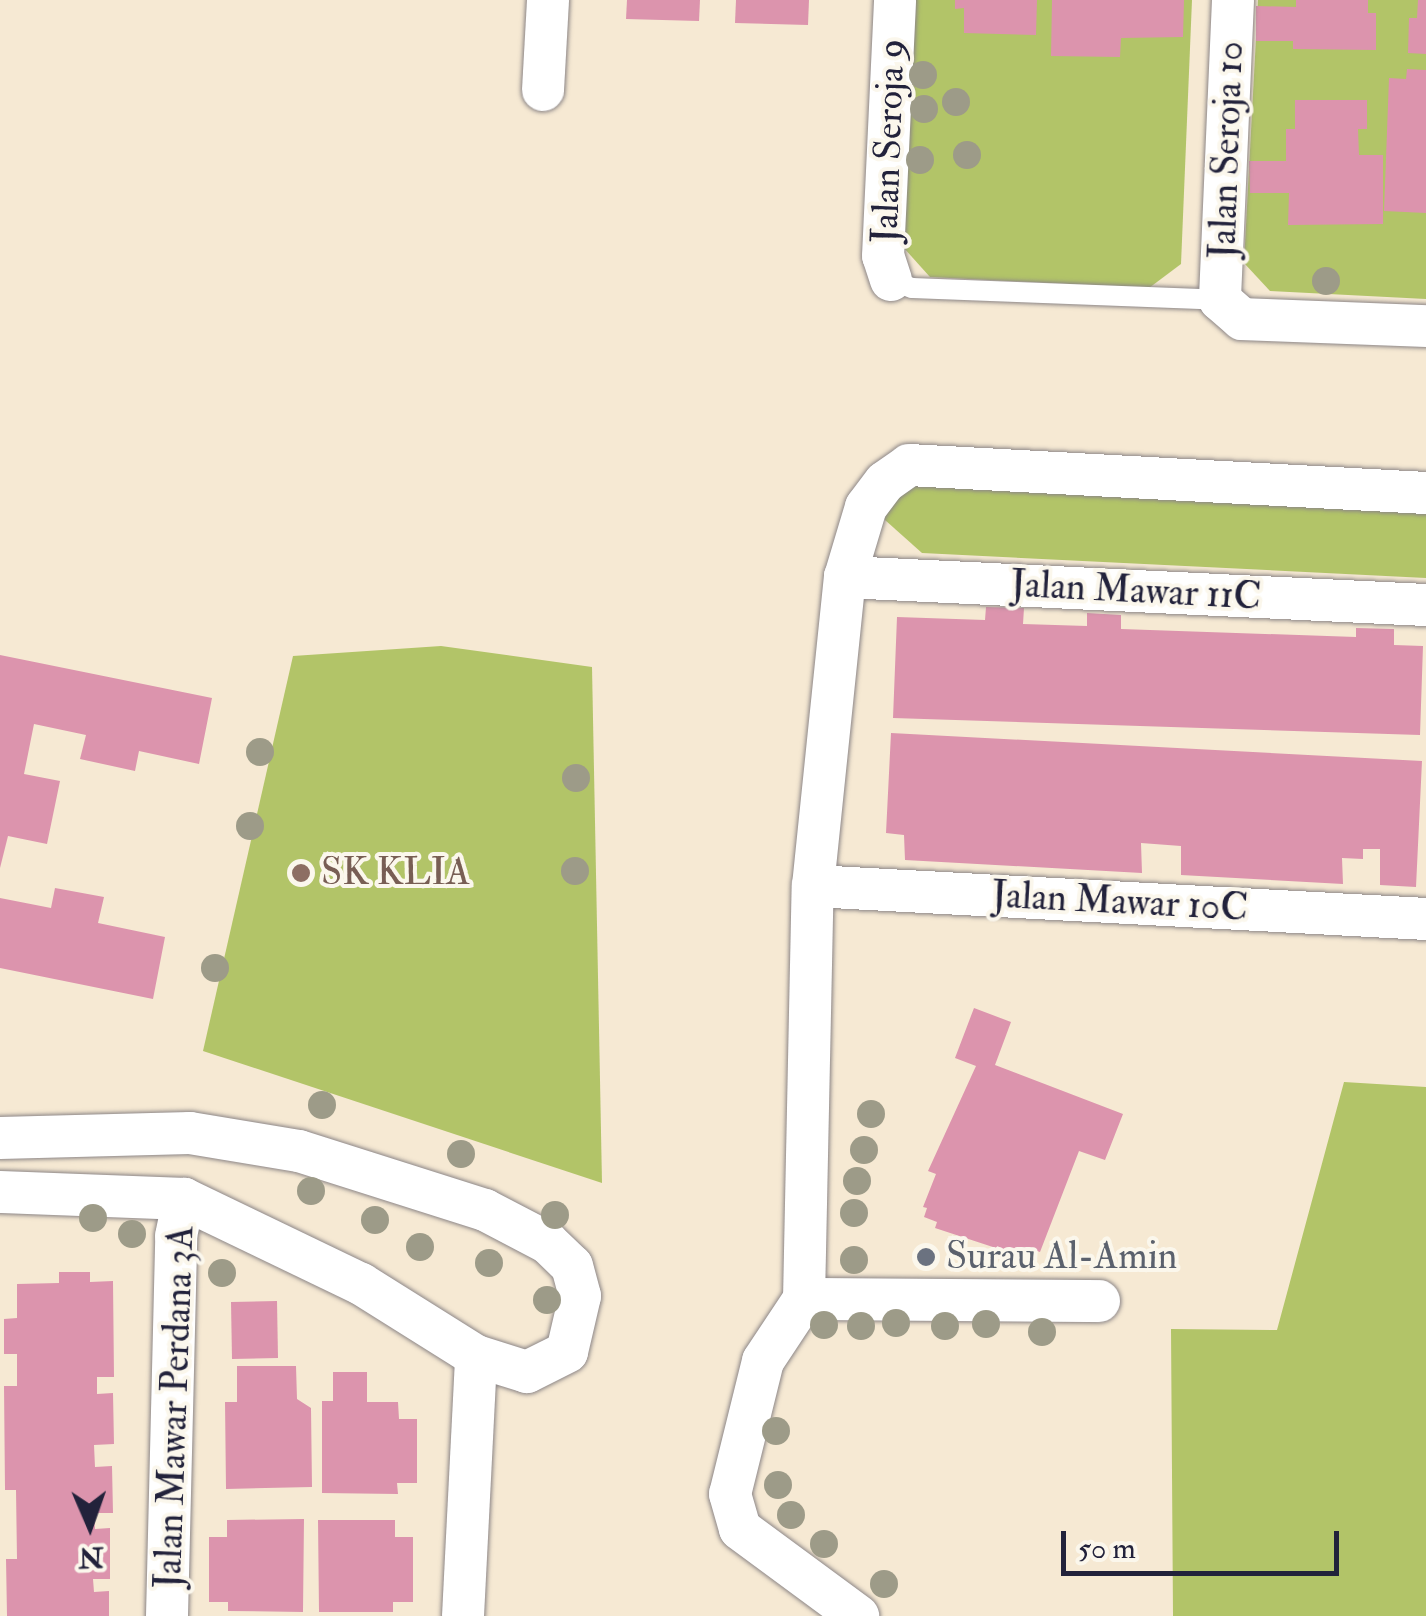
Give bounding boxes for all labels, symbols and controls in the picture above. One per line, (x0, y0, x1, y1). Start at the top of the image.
street label: Jalan Seroja 9 (863, 38, 915, 244)
street label: Jalan Seroja 10 (1200, 40, 1254, 260)
street label: Jalan Mawar 11C (1010, 562, 1262, 620)
place label: SK KLIA (321, 850, 470, 896)
marker: SK KLIA (290, 862, 312, 884)
street label: Jalan Mawar 10C (991, 873, 1249, 931)
street label: Jalan Mawar Perdana 3A (146, 1225, 204, 1589)
place label: Surau Al-Amin (946, 1234, 1177, 1280)
marker: Surau Al-Amin (915, 1246, 937, 1268)
north arrow (40, 1476, 140, 1576)
scale bar (1066, 1511, 1344, 1573)
text: 50 m (1078, 1530, 1136, 1567)
text: N (78, 1539, 104, 1574)

